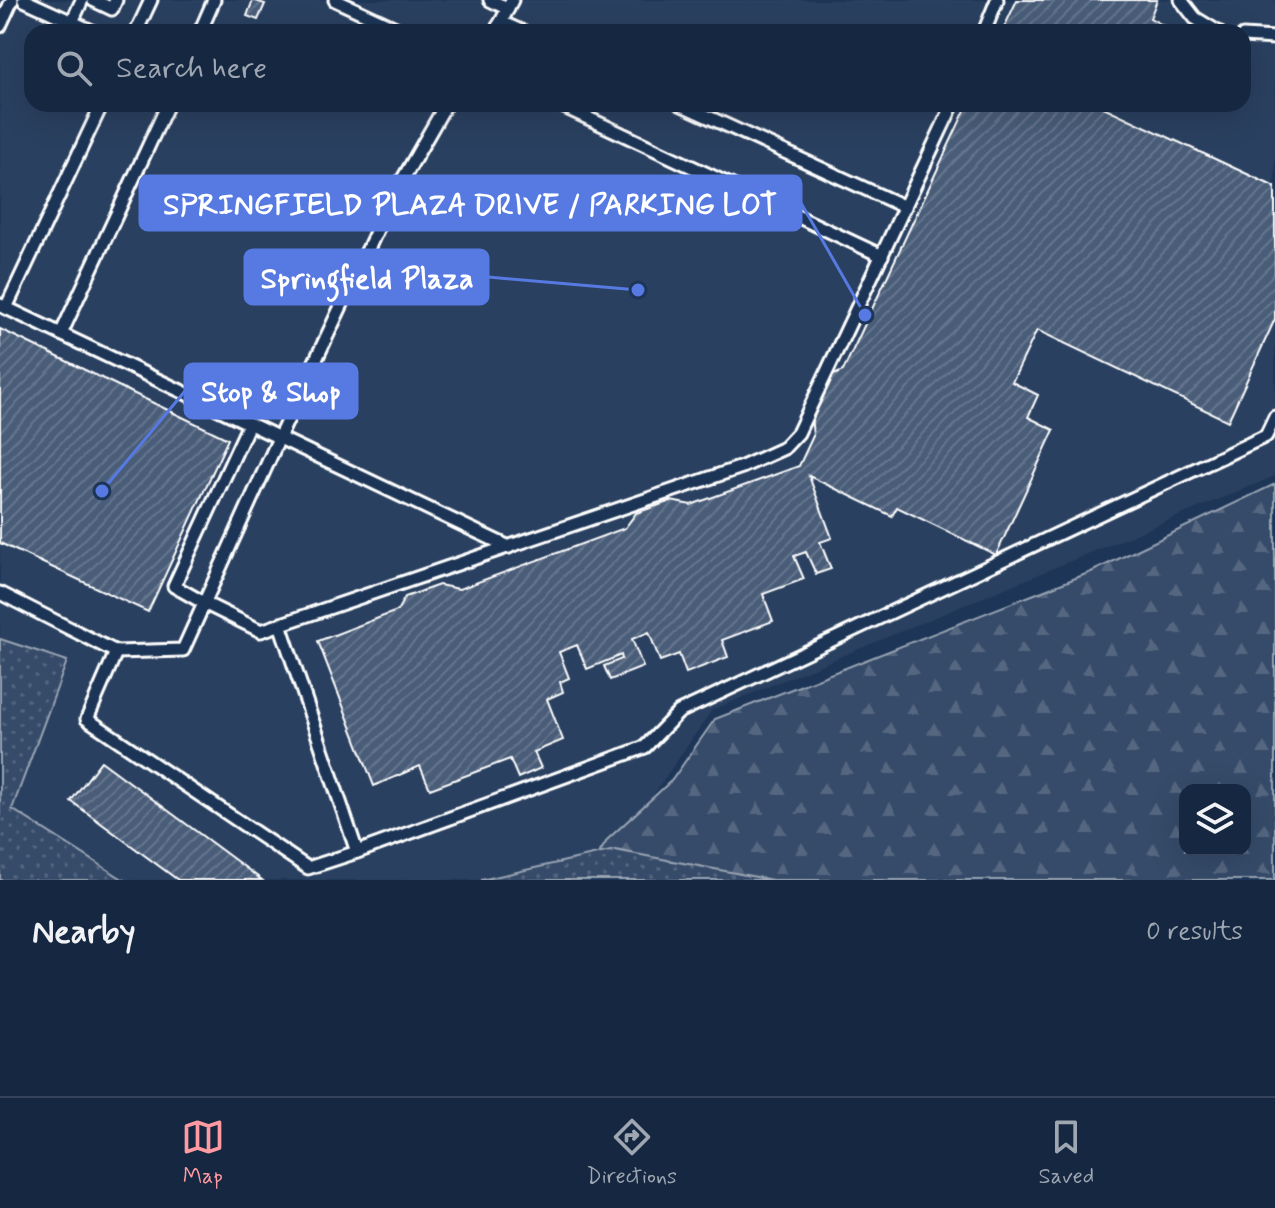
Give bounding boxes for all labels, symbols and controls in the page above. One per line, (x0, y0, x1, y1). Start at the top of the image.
search box (24, 24, 1251, 112)
icon: search (52, 46, 96, 90)
text: Search here (116, 49, 267, 88)
callout: SPRINGFIELD PLAZA DRIVE / PARKING LOT (140, 176, 801, 230)
text: SPRINGFIELD PLAZA DRIVE / PARKING LOT (163, 186, 777, 225)
callout: Springfield Plaza (245, 250, 488, 304)
text: Springfield Plaza (260, 260, 474, 303)
callout: Stop & Shop (185, 364, 357, 418)
text: Stop & Shop (201, 373, 341, 412)
map controls (1179, 784, 1251, 856)
button: layers (1179, 784, 1251, 856)
text: Nearby (32, 910, 136, 955)
text: 0 results (1146, 915, 1243, 949)
tab: Map (181, 1115, 225, 1191)
tab: Directions (586, 1115, 677, 1191)
tab: Saved (1039, 1115, 1094, 1191)

